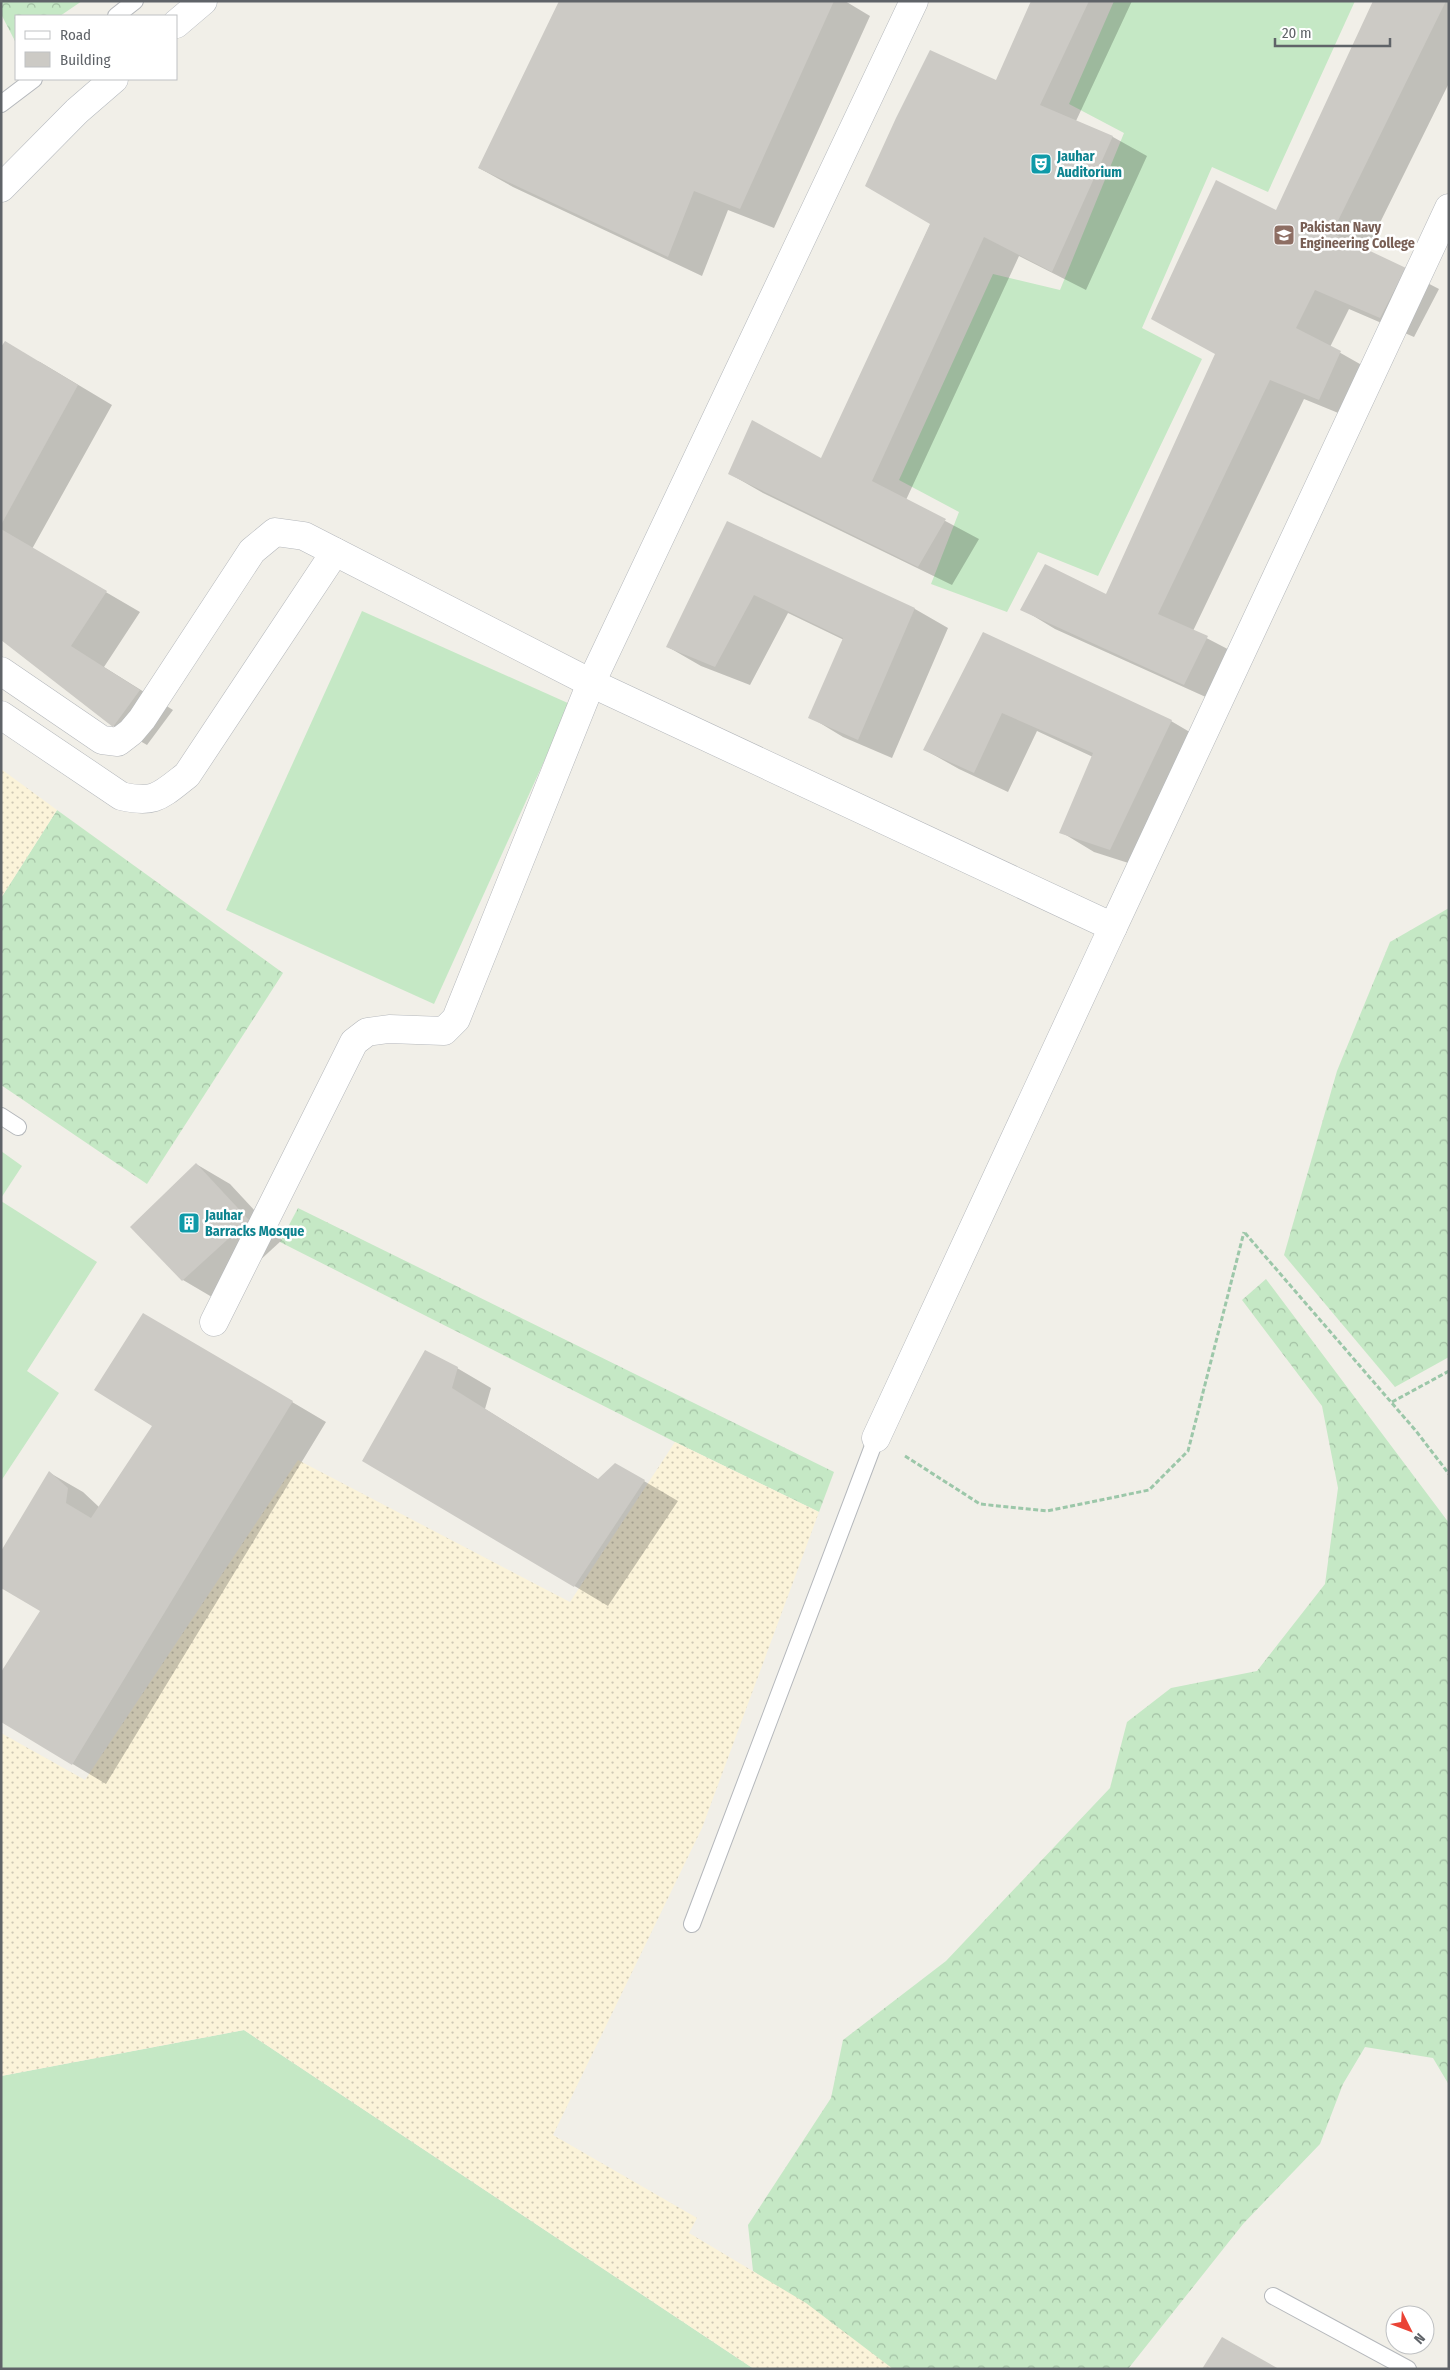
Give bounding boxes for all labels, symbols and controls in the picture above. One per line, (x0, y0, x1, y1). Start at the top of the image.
legend (15, 15, 178, 80)
scale bar (1275, 15, 1390, 47)
text: 20 m (1282, 24, 1312, 42)
text: Road (60, 26, 91, 44)
text: Building (60, 51, 111, 69)
place label: Jauhar Auditorium (1056, 148, 1122, 181)
theatre icon: Jauhar Auditorium (1029, 152, 1053, 176)
place label: Pakistan Navy Engineering College (1300, 219, 1415, 252)
school or university icon: Pakistan Navy Engineering College (1272, 223, 1296, 247)
place label: Jauhar Barracks Mosque (204, 1207, 304, 1240)
building icon: Jauhar Barracks Mosque (177, 1211, 201, 1235)
north arrow (1385, 2305, 1435, 2355)
text: N (1410, 2330, 1428, 2347)

